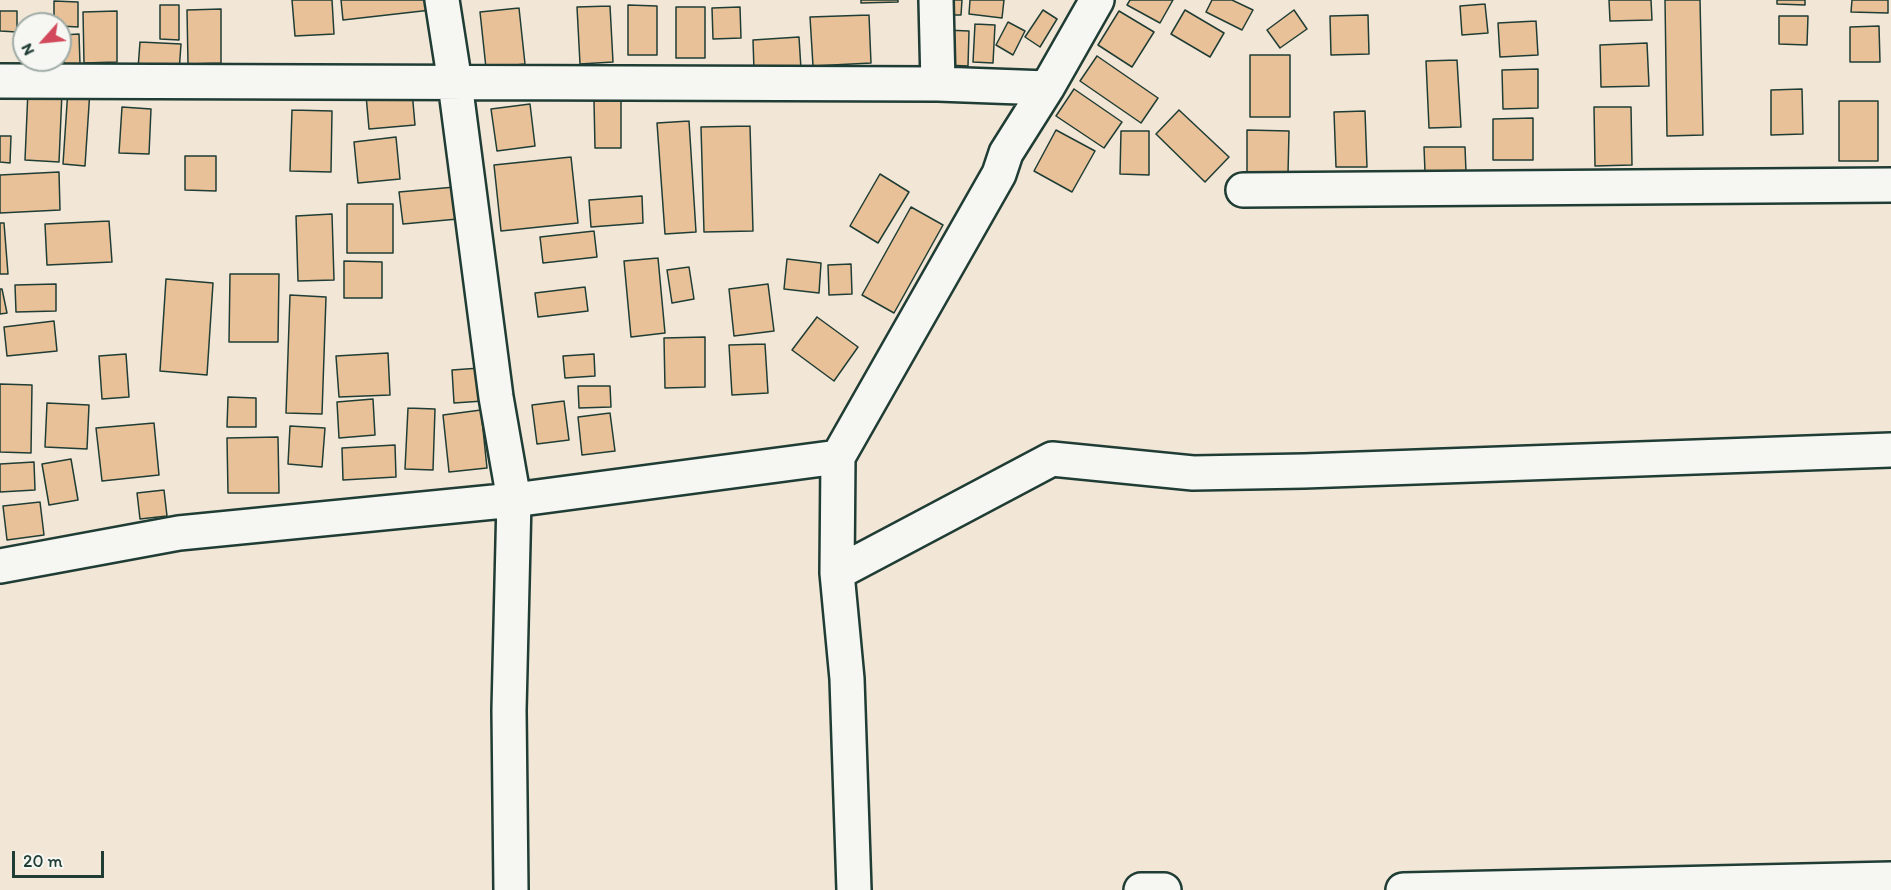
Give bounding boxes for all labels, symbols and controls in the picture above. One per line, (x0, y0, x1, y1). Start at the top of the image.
north arrow (12, 12, 72, 72)
text: N (16, 40, 38, 59)
scale bar (15, 839, 106, 877)
text: 20 m (23, 850, 63, 872)

